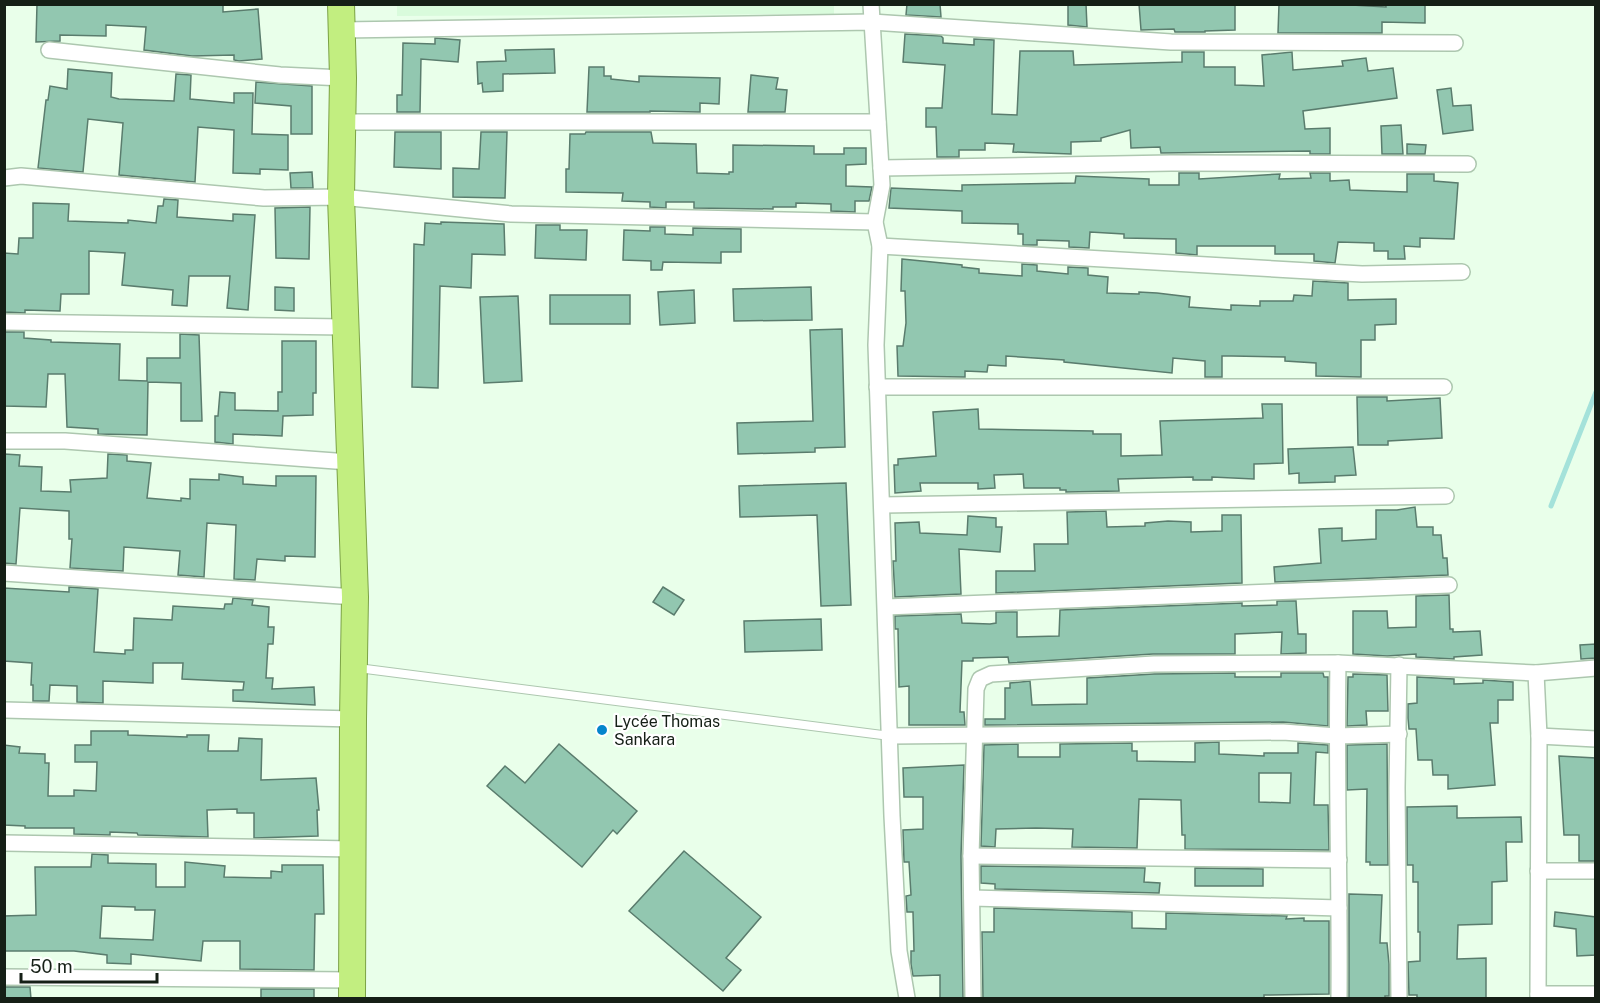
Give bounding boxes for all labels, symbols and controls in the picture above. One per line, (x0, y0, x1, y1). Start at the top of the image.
place label: Lycée Thomas Sankara (614, 712, 720, 749)
marker: Lycée Thomas Sankara (595, 723, 609, 737)
scale bar (21, 946, 158, 984)
text: 50 m (30, 956, 73, 977)

